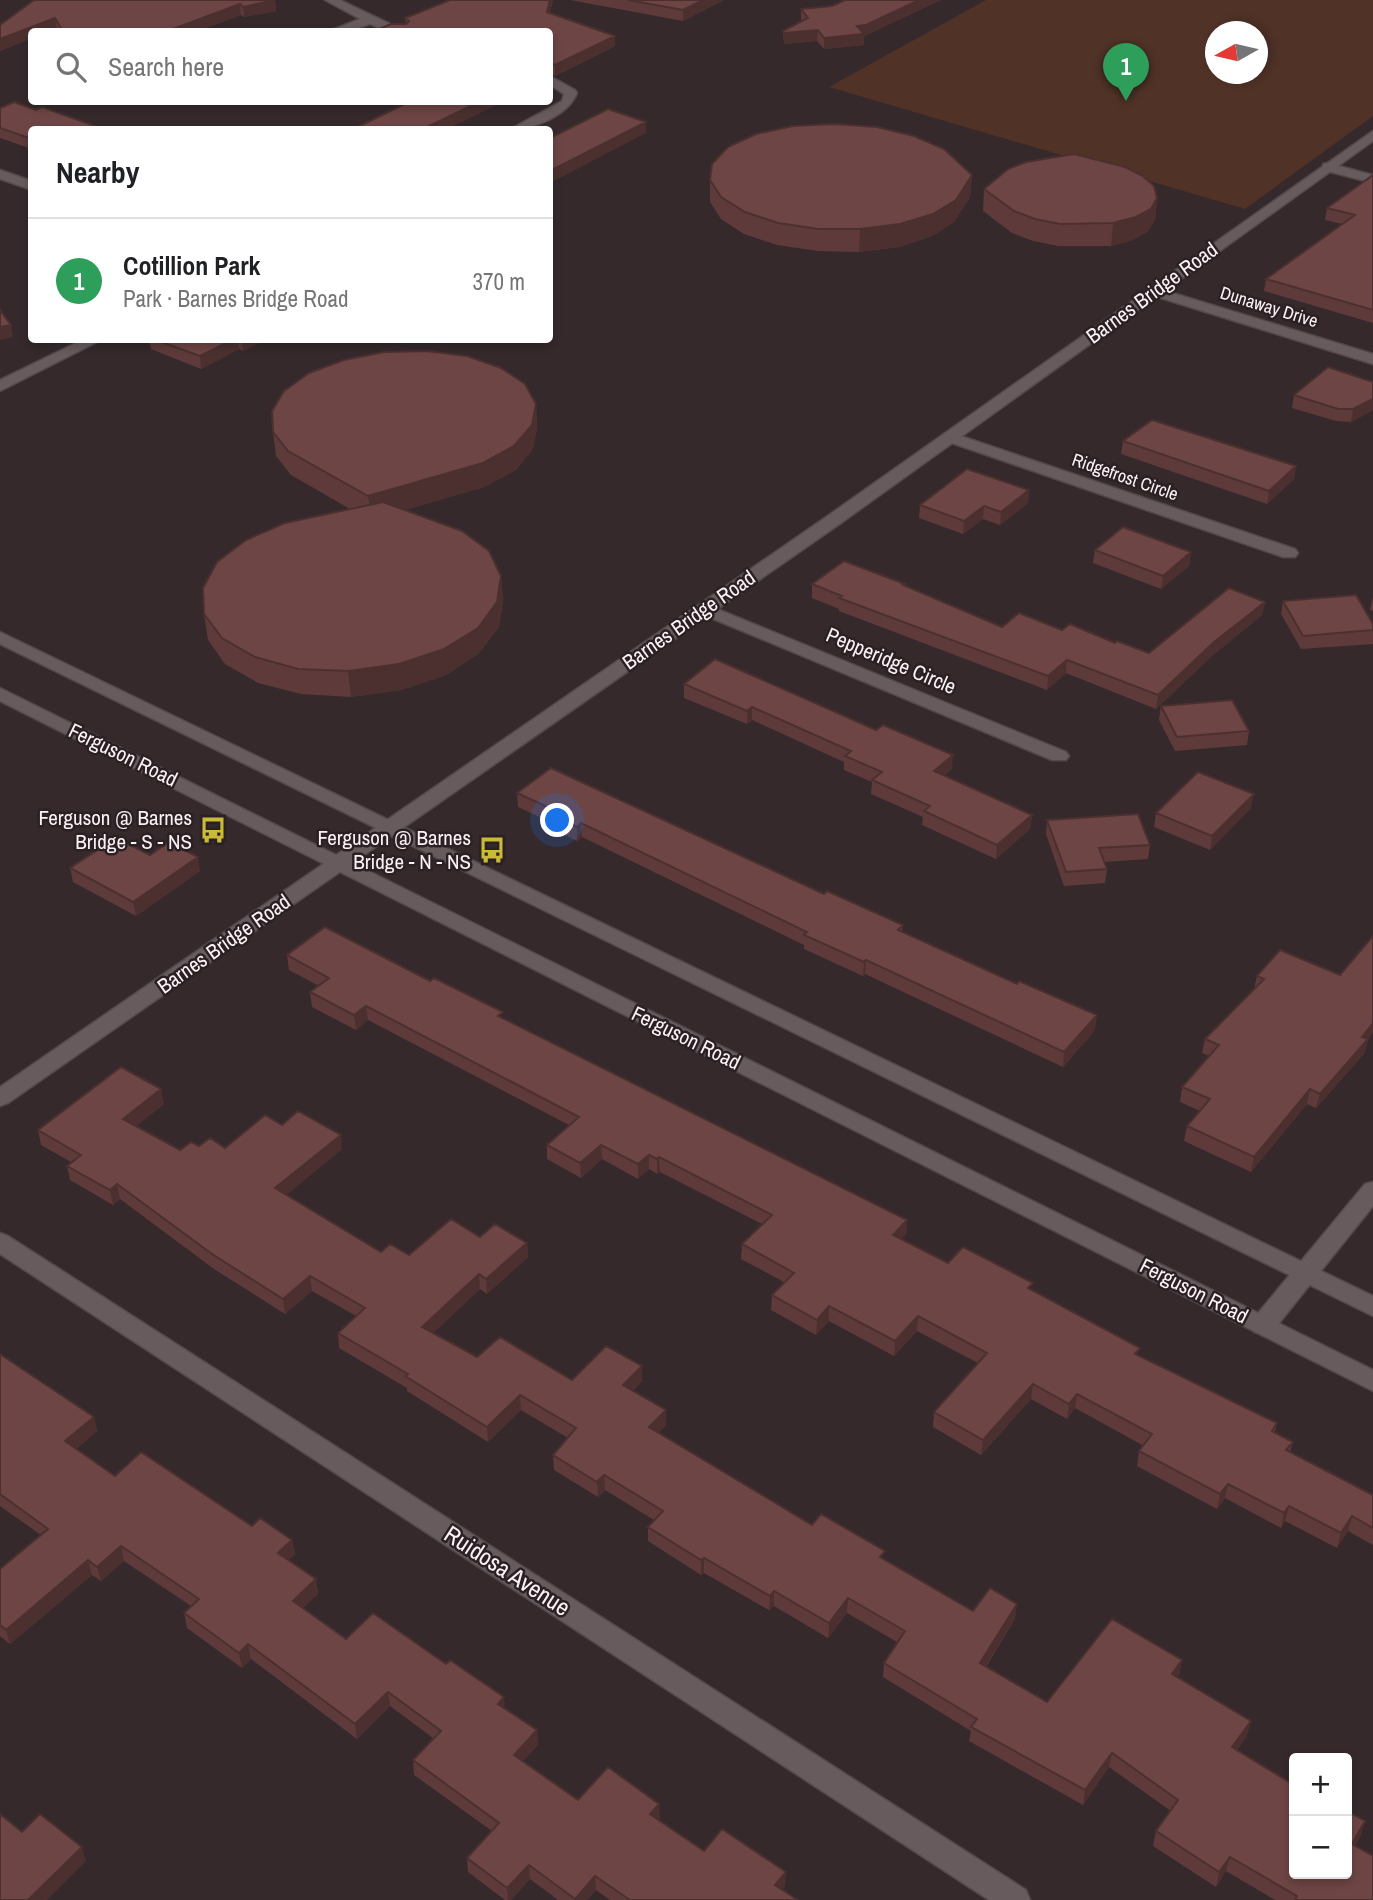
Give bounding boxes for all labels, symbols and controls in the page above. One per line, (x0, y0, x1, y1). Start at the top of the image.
north arrow (1205, 21, 1268, 84)
search box (28, 28, 553, 105)
pin: 1 (1103, 43, 1149, 101)
icon: search (52, 48, 90, 86)
text: Search here (108, 49, 224, 84)
text: Nearby (56, 152, 139, 192)
street label: Barnes Bridge Road (1080, 235, 1223, 350)
text: Cotillion Park (123, 248, 260, 283)
text: 1 (74, 266, 84, 297)
text: 370 m (473, 266, 525, 297)
street label: Dunaway Drive (1217, 280, 1321, 333)
text: Park · Barnes Bridge Road (123, 283, 348, 314)
street label: Ridgefrost Circle (1069, 447, 1182, 506)
street label: Barnes Bridge Road (616, 563, 761, 676)
street label: Pepperidge Circle (822, 620, 961, 701)
street label: Ferguson Road (64, 716, 183, 793)
place label: Ferguson @ Barnes Bridge - S - NS (38, 803, 192, 856)
your location (540, 803, 574, 837)
bus stop icon: Ferguson @ Barnes Bridge - S - NS (198, 815, 228, 845)
place label: Ferguson @ Barnes Bridge - N - NS (317, 823, 471, 876)
bus stop icon: Ferguson @ Barnes Bridge - N - NS (477, 835, 507, 865)
street label: Barnes Bridge Road (151, 887, 296, 1000)
street label: Ferguson Road (627, 999, 746, 1076)
street label: Ferguson Road (1135, 1251, 1253, 1330)
street label: Ruidosa Avenue (438, 1517, 577, 1623)
map controls (1289, 1753, 1352, 1879)
button: + (1289, 1753, 1352, 1816)
button: − (1289, 1816, 1352, 1879)

